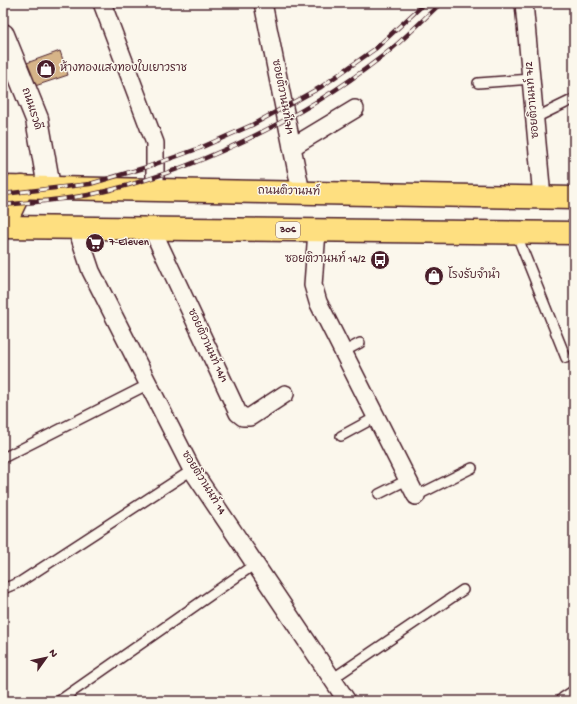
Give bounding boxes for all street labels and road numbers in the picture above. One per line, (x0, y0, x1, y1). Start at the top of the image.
street label: ซอยติวานนท์ 7/1 (269, 58, 299, 136)
street label: ซอยติวานนท์ 7/2 (520, 60, 542, 139)
street label: ถนนเรวดี (19, 85, 46, 132)
street label: ถนนติวานนท์ (258, 181, 321, 199)
road number: 306 (276, 222, 300, 238)
street label: ซอยติวานนท์ 14/1 (185, 306, 233, 385)
street label: ซอยติวานนท์ 14 (179, 447, 231, 518)

